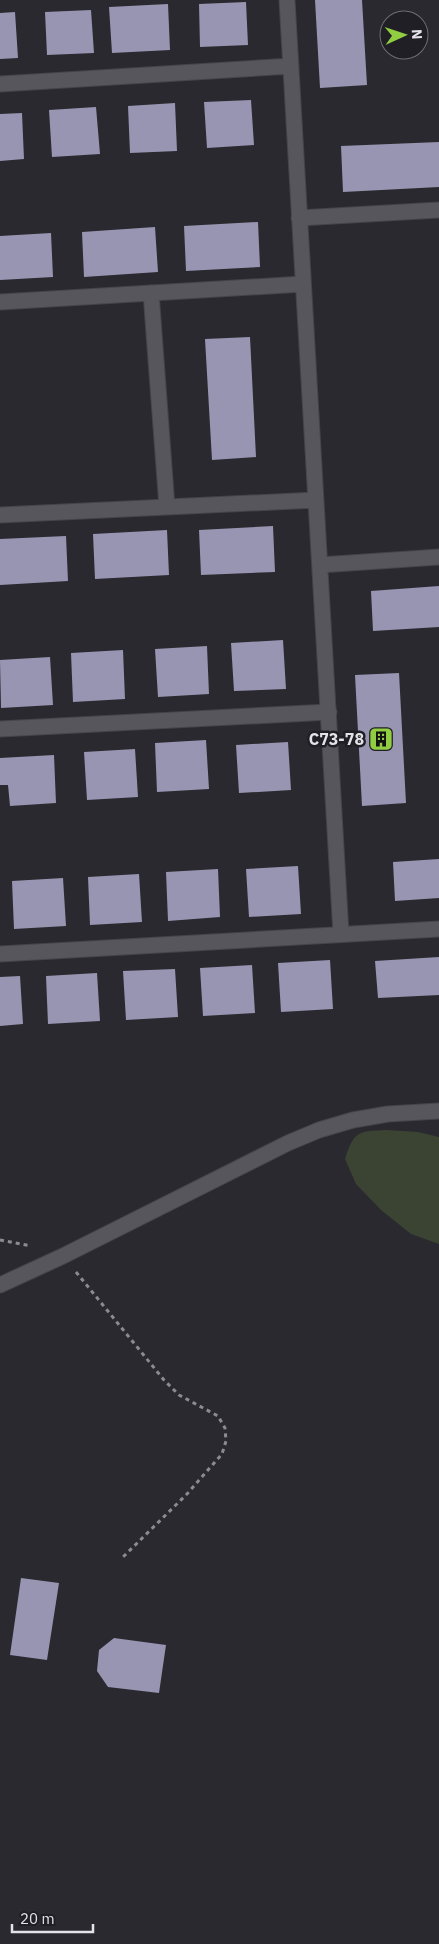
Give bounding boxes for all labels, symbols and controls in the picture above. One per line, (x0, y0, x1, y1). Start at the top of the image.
north arrow (379, 10, 429, 60)
text: N (408, 29, 426, 40)
building icon: C73-78 (368, 726, 394, 752)
place label: C73-78 (309, 729, 364, 749)
scale bar (12, 1902, 94, 1934)
text: 20 m (20, 1909, 55, 1928)

